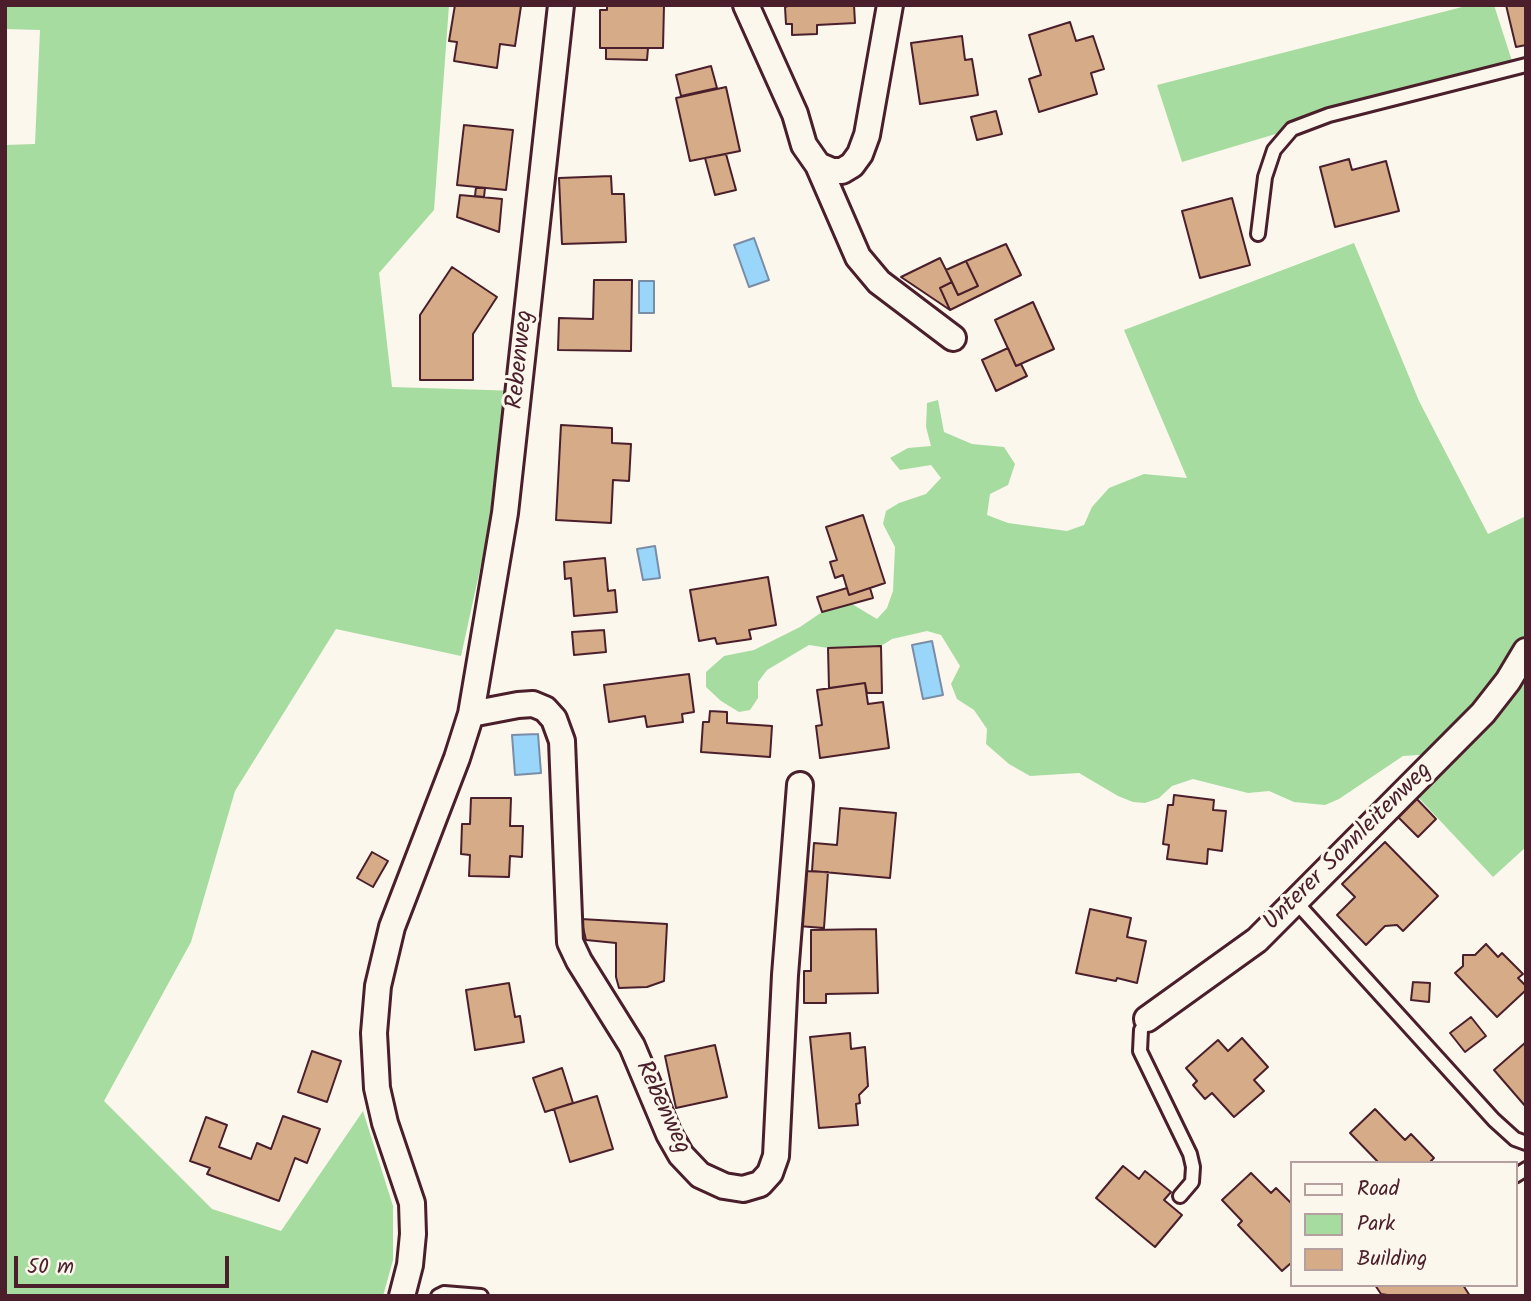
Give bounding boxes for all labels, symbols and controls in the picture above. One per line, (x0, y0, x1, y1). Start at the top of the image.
street label: Rebenweg (502, 309, 542, 411)
street label: Unterer Sonnleitenweg (1259, 758, 1439, 938)
street label: Rebenweg (627, 1057, 695, 1159)
legend (1290, 1161, 1517, 1287)
text: Road (1357, 1173, 1399, 1206)
text: Park (1357, 1208, 1395, 1241)
scale bar (18, 1242, 233, 1286)
text: Building (1357, 1243, 1427, 1276)
text: 50 m (27, 1251, 74, 1284)

